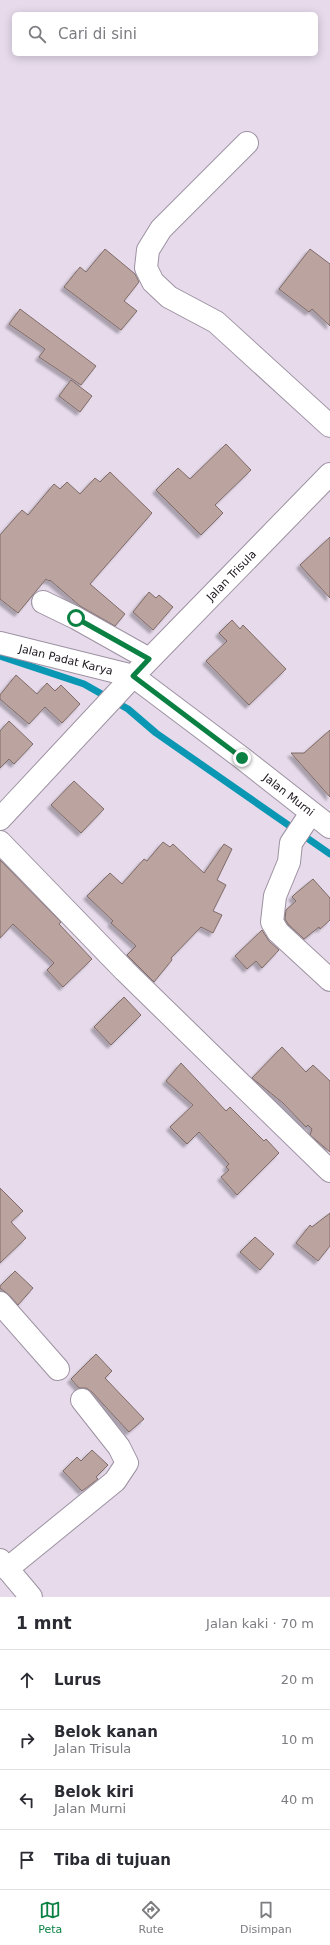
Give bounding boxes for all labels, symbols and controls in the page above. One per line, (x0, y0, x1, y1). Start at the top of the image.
search box (12, 12, 318, 56)
icon: search (26, 23, 48, 45)
text: Cari di sini (58, 25, 137, 43)
street label: Jalan Trisula (203, 547, 259, 604)
route start (67, 609, 85, 627)
street label: Jalan Padat Karya (17, 641, 114, 677)
route end (233, 749, 251, 767)
street label: Jalan Murni (260, 770, 317, 819)
text: 1 mnt (16, 1613, 72, 1633)
text: Jalan kaki · 70 m (206, 1616, 314, 1631)
icon: ahead (16, 1669, 38, 1691)
text: Lurus (54, 1671, 101, 1689)
text: 20 m (281, 1672, 314, 1687)
text: Belok kanan (54, 1723, 158, 1741)
icon: right (16, 1729, 38, 1751)
text: 10 m (281, 1732, 314, 1747)
text: Jalan Trisula (54, 1741, 131, 1756)
text: Belok kiri (54, 1783, 134, 1801)
icon: left (16, 1789, 38, 1811)
text: 40 m (281, 1792, 314, 1807)
text: Jalan Murni (54, 1801, 126, 1816)
icon: arrive (16, 1849, 38, 1871)
text: Tiba di tujuan (54, 1851, 171, 1869)
tab: Peta (38, 1899, 62, 1936)
tab: Rute (139, 1899, 164, 1936)
tab: Disimpan (240, 1899, 292, 1936)

